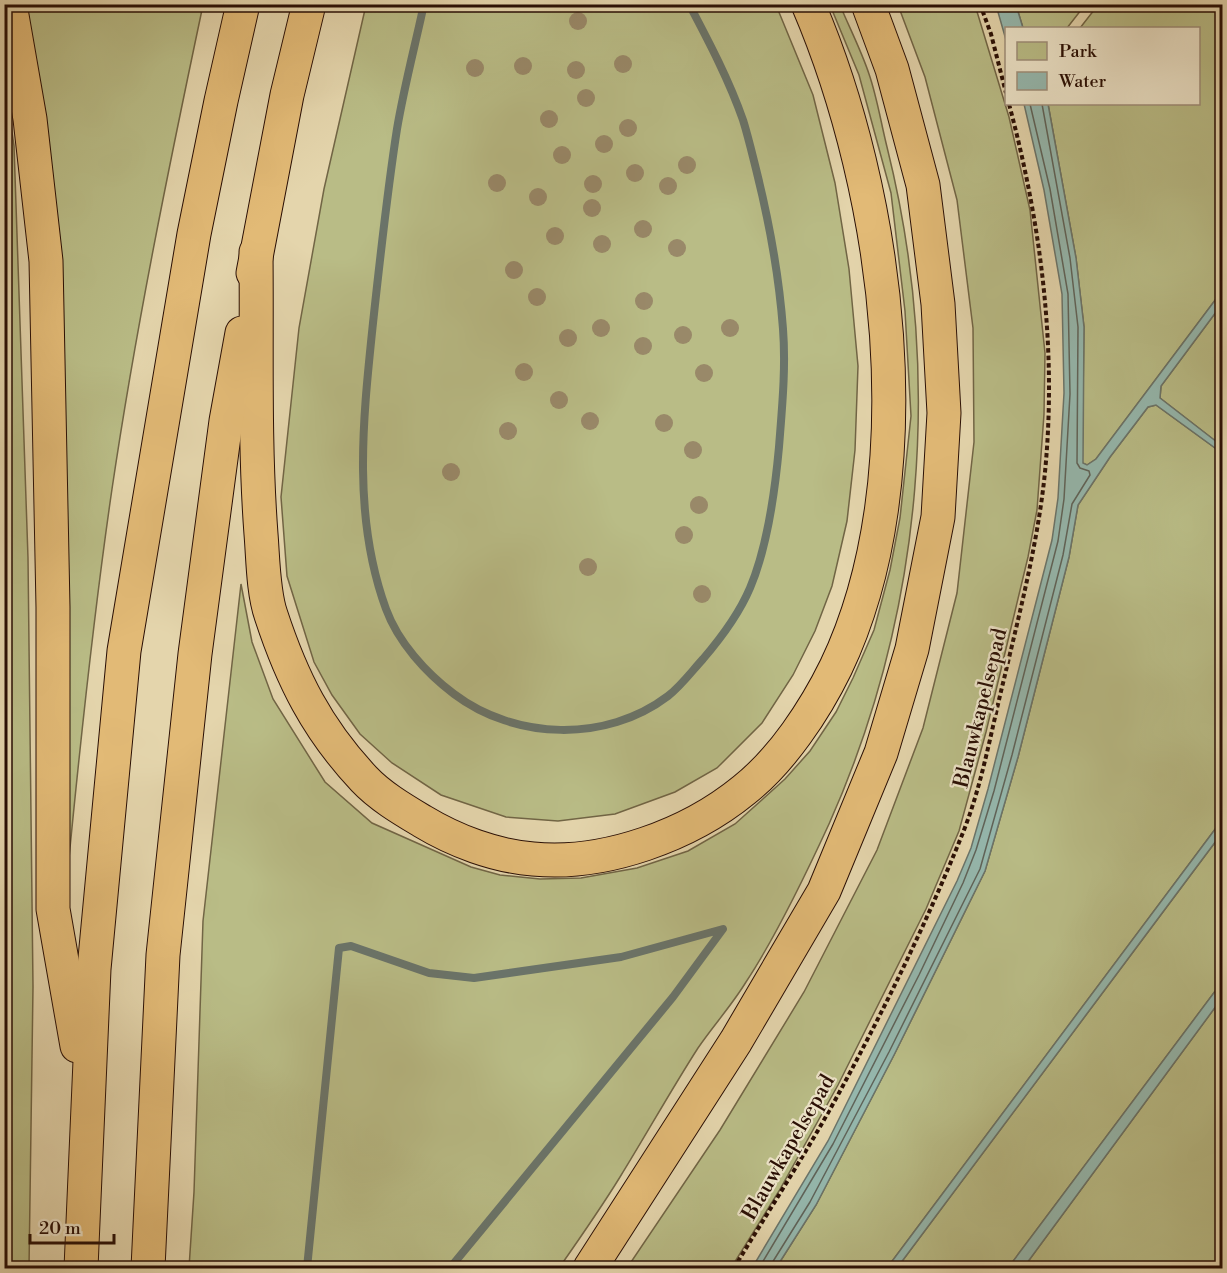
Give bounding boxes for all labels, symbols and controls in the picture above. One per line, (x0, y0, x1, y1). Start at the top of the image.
legend (1005, 27, 1200, 105)
text: Park (1059, 40, 1098, 63)
text: Water (1058, 70, 1107, 93)
street label: Blauwkapelsepad (948, 626, 1013, 792)
street label: Blauwkapelsepad (736, 1070, 841, 1226)
scale bar (30, 1207, 114, 1245)
text: 20 m (39, 1217, 81, 1240)

